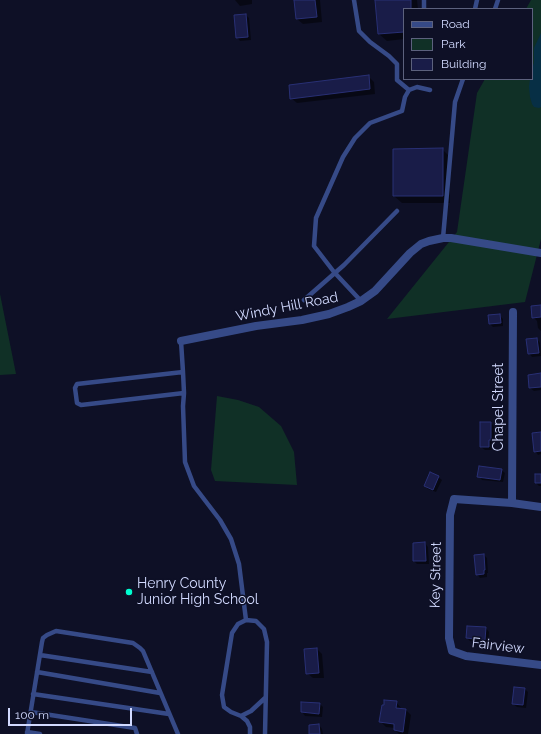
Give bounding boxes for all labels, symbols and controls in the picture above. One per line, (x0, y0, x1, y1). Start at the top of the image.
legend (403, 8, 533, 80)
text: Road (441, 17, 470, 31)
text: Park (441, 37, 466, 51)
text: Building (441, 57, 487, 71)
street label: Windy Hill Road (234, 289, 340, 325)
street label: Chapel Street (491, 363, 507, 451)
street label: Key Street (427, 542, 445, 608)
place label: Henry County Junior High School (137, 576, 259, 608)
marker: Henry County Junior High School (124, 587, 134, 597)
street label: Fairview (471, 634, 525, 658)
scale bar (10, 700, 134, 726)
text: 100 m (15, 708, 49, 722)

